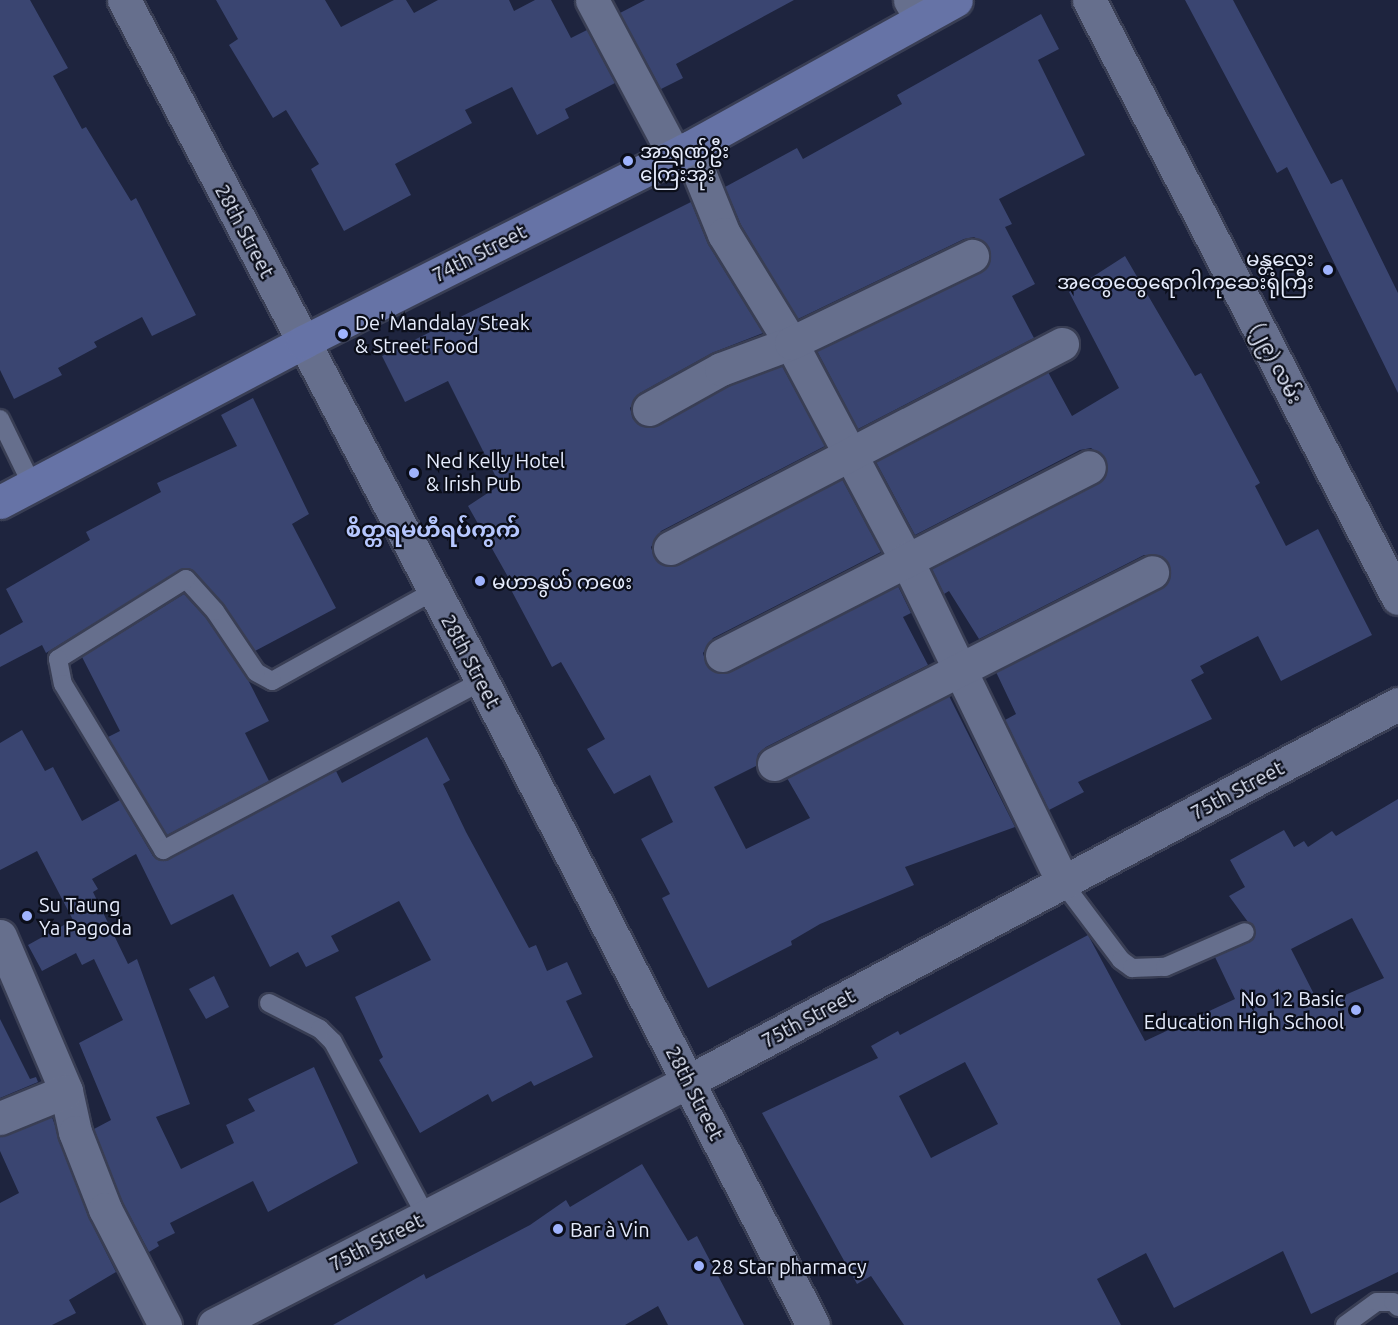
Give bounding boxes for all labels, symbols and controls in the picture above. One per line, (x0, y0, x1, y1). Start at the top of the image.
place label: အာရုဏ်ဦး ကြေးအိုး (640, 138, 729, 185)
marker: အာရုဏ်ဦး ကြေးအိုး (621, 154, 635, 168)
street label: 28th Street (210, 180, 280, 282)
street label: 74th Street (428, 219, 530, 287)
place label: မန္တလေး အထွေထွေရောဂါကုဆေးရုံကြီး (1057, 246, 1314, 293)
marker: မန္တလေး အထွေထွေရောဂါကုဆေးရုံကြီး (1319, 261, 1337, 279)
place label: De' Mandalay Steak & Street Food (355, 310, 530, 357)
street label: (၂၉) လမ်း (1246, 318, 1308, 408)
marker: De' Mandalay Steak & Street Food (336, 327, 350, 341)
place label: Ned Kelly Hotel & Irish Pub (426, 449, 565, 496)
marker: Ned Kelly Hotel & Irish Pub (407, 466, 421, 480)
district label: စိတ္တရမဟီရပ်ကွက် (346, 516, 520, 542)
place label: မဟာနွယ် ကဖေး (492, 569, 632, 593)
marker: မဟာနွယ် ကဖေး (473, 574, 487, 588)
street label: 28th Street (436, 610, 506, 712)
street label: 75th Street (1186, 755, 1288, 825)
place label: Su Taung Ya Pagoda (39, 892, 132, 939)
marker: Su Taung Ya Pagoda (20, 909, 34, 923)
street label: 75th Street (757, 983, 859, 1053)
place label: No 12 Basic Education High School (1144, 987, 1344, 1034)
marker: No 12 Basic Education High School (1349, 1003, 1363, 1017)
street label: 28th Street (661, 1042, 729, 1144)
street label: 75th Street (325, 1208, 427, 1276)
place label: Bar à Vin (570, 1217, 650, 1241)
marker: Bar à Vin (551, 1222, 565, 1236)
place label: 28 Star pharmacy (711, 1254, 867, 1278)
marker: 28 Star pharmacy (692, 1259, 706, 1273)

